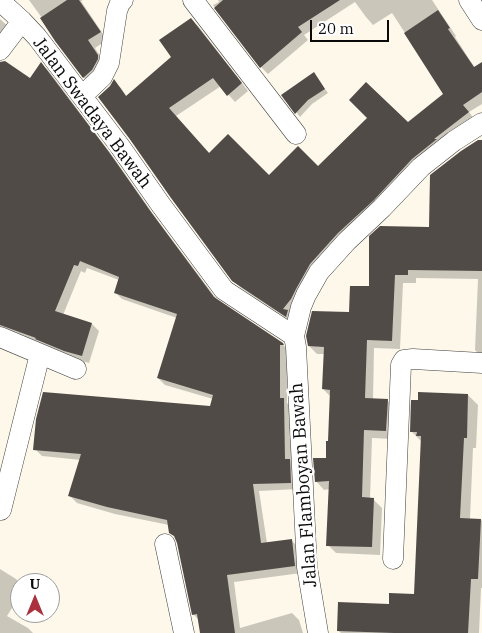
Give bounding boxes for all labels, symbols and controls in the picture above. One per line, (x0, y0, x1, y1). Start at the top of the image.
scale bar (312, 10, 391, 42)
text: 20 m (318, 19, 354, 38)
street label: Jalan Swadaya Bawah (28, 33, 156, 193)
street label: Jalan Flamboyan Bawah (286, 382, 322, 588)
north arrow (10, 573, 60, 623)
text: U (30, 575, 40, 593)

